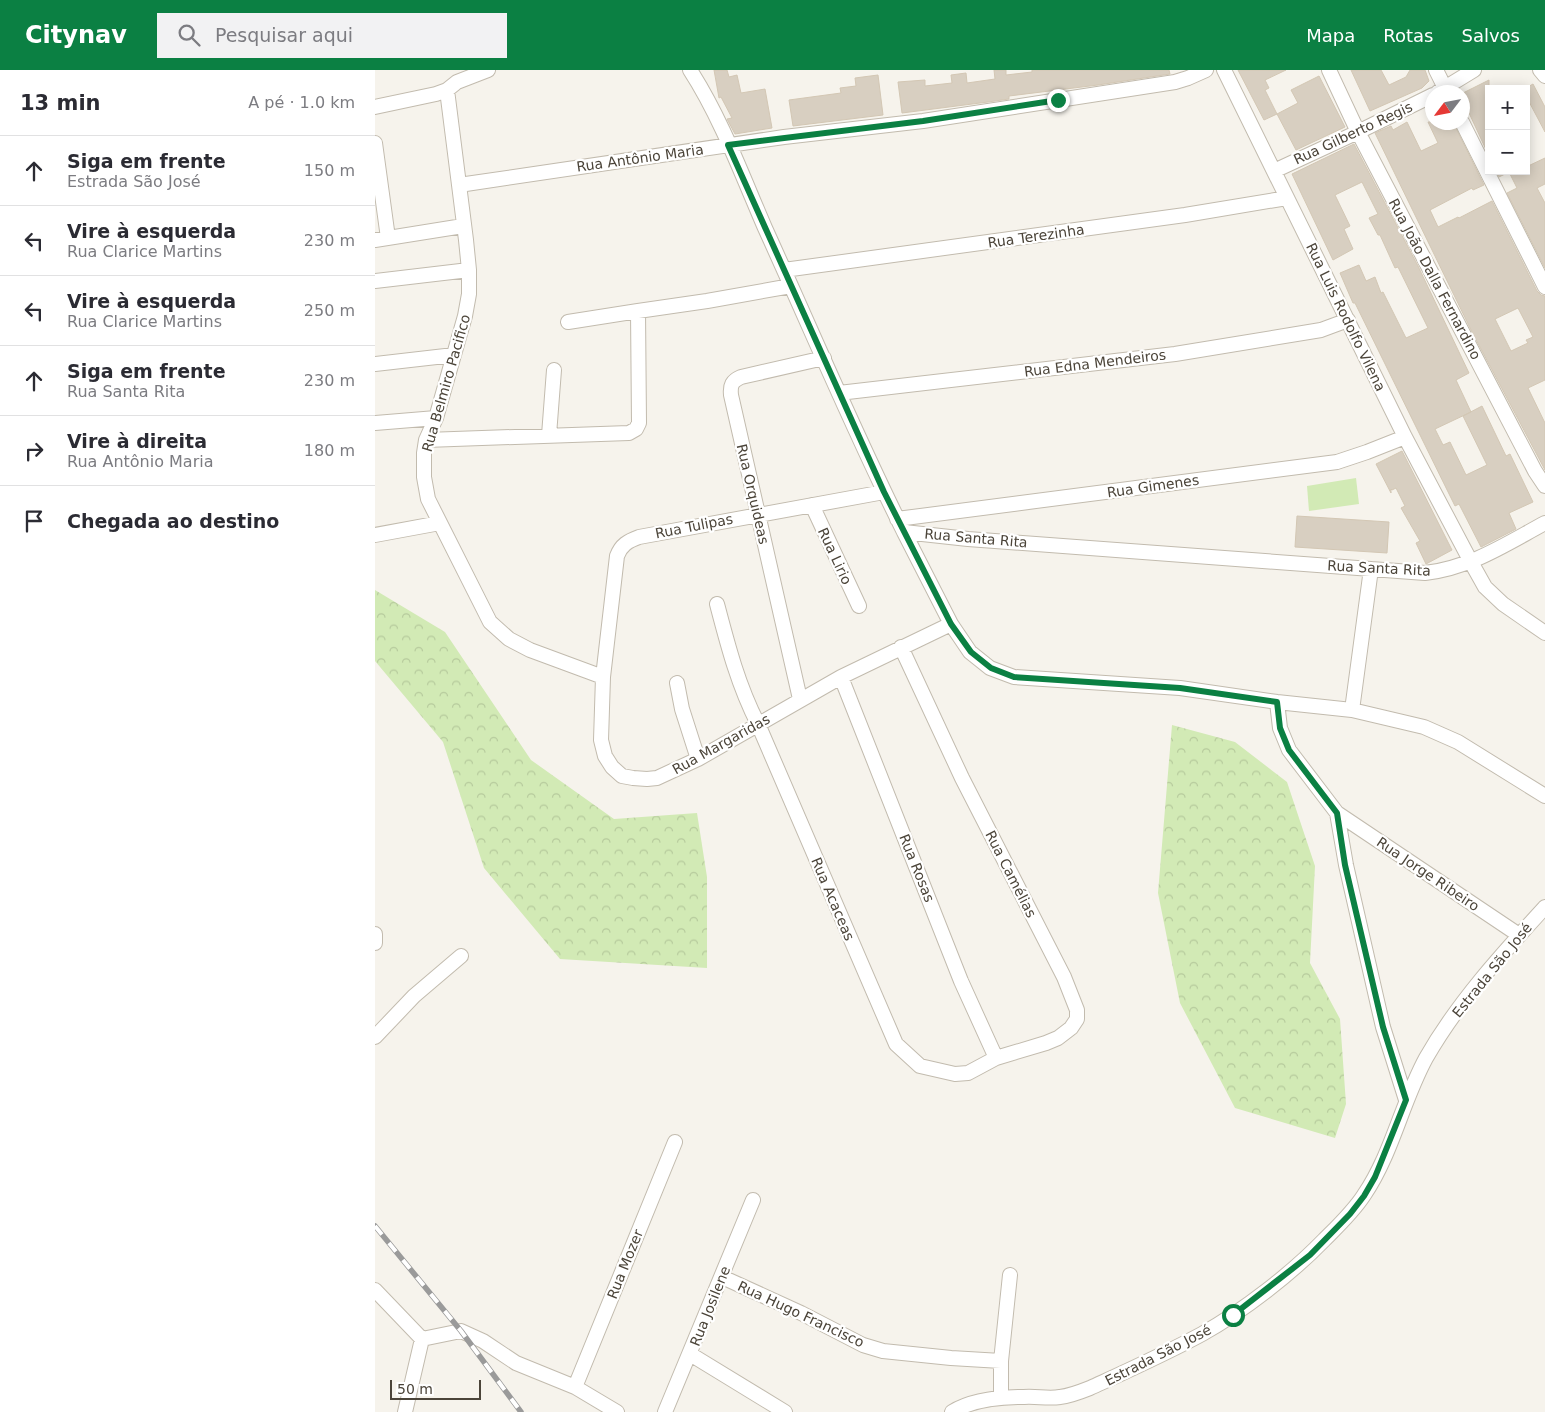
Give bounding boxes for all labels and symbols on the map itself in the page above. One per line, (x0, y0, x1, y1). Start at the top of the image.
north arrow (1425, 85, 1470, 130)
route end (1047, 89, 1070, 112)
street label: Rua Gilberto Regis (1291, 98, 1415, 168)
street label: Rua Antônio Maria (575, 141, 705, 175)
street label: Rua João Dalla Fernardino (1386, 196, 1484, 362)
street label: Rua Terezinha (987, 221, 1085, 251)
street label: Rua Luis Rodolfo Vilena (1303, 240, 1389, 394)
street label: Rua Belmiro Pacifico (419, 312, 473, 454)
street label: Rua Edna Mendeiros (1023, 346, 1167, 380)
street label: Rua Orquideas (734, 442, 772, 546)
street label: Rua Gimenes (1106, 472, 1200, 500)
street label: Rua Tulipas (654, 511, 734, 541)
street label: Rua Lirio (815, 525, 855, 587)
street label: Rua Santa Rita (924, 526, 1028, 550)
street label: Rua Santa Rita (1327, 557, 1431, 579)
street label: Rua Margaridas (669, 711, 773, 777)
street label: Rua Camélias (982, 828, 1040, 920)
street label: Rua Rosas (896, 832, 938, 904)
street label: Rua Jorge Ribeiro (1374, 834, 1482, 914)
street label: Rua Acaceas (808, 855, 858, 943)
street label: Estrada São José (1449, 920, 1535, 1020)
street label: Rua Mozer (604, 1227, 646, 1301)
street label: Rua Josilene (687, 1264, 733, 1348)
street label: Rua Hugo Francisco (735, 1278, 867, 1350)
route start (1222, 1304, 1245, 1327)
street label: Estrada São José (1102, 1321, 1214, 1389)
scale bar (390, 1377, 481, 1400)

